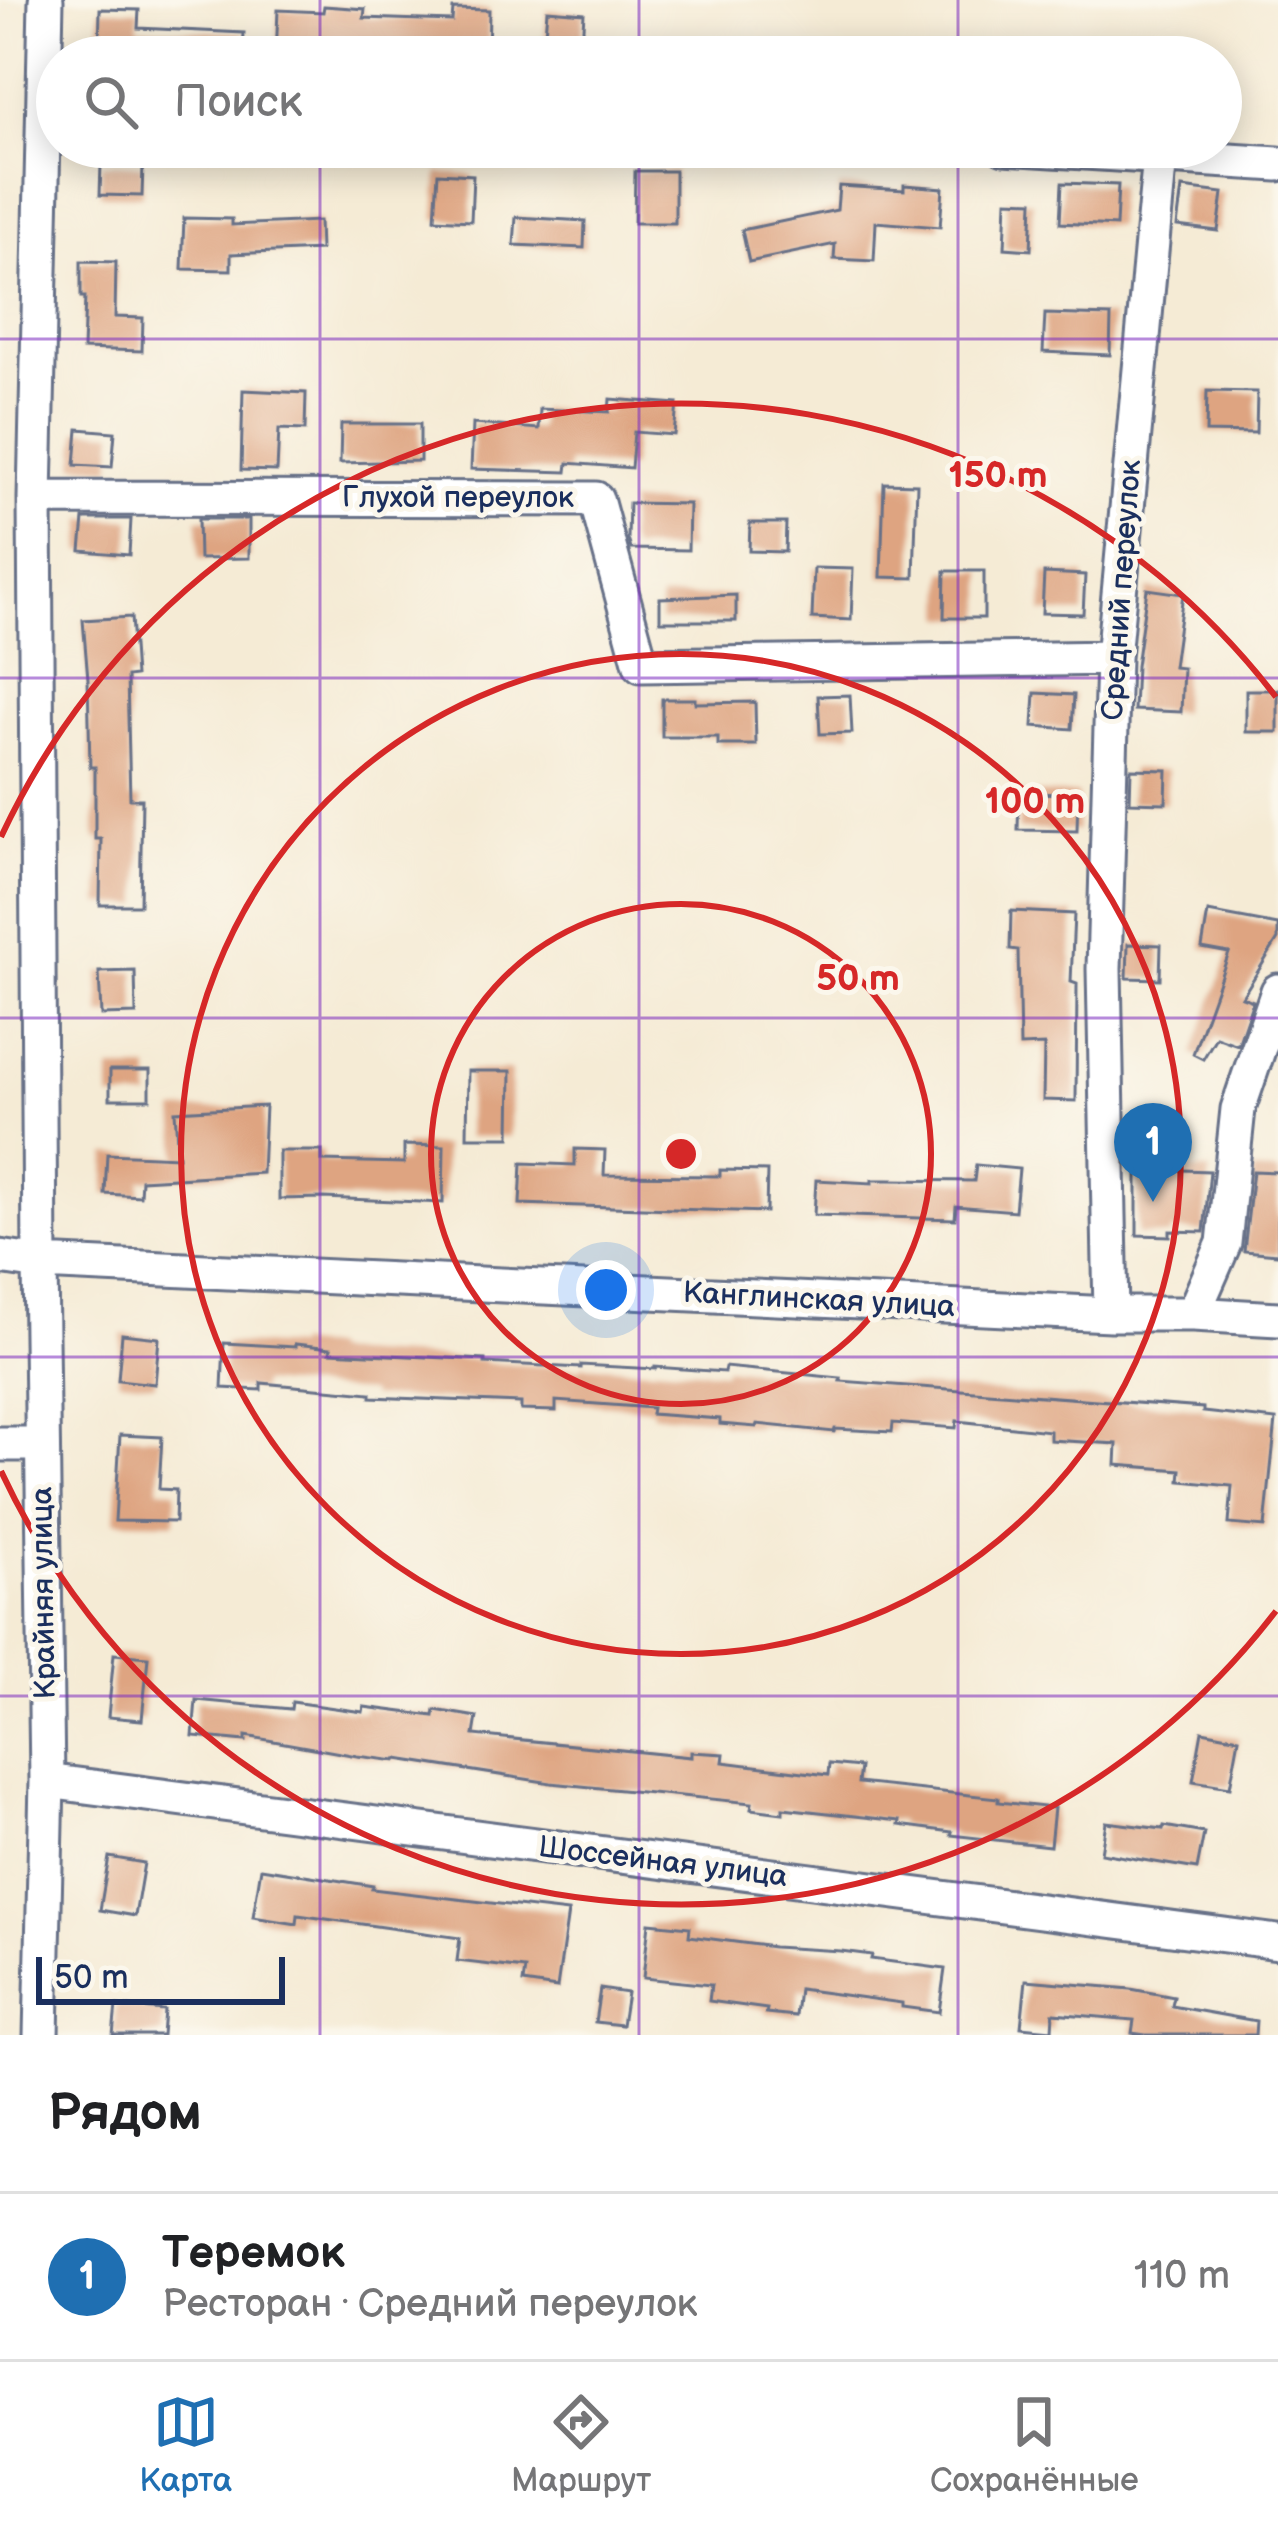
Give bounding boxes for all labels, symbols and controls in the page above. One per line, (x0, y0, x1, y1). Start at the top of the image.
search box (36, 36, 1242, 168)
icon: search (78, 69, 144, 135)
text: Поиск (174, 75, 302, 130)
text: 150 m (949, 455, 1047, 498)
street label: Средний переулок (1095, 458, 1149, 722)
street label: Глухой переулок (342, 480, 574, 516)
text: 100 m (985, 781, 1085, 824)
text: 50 m (816, 958, 900, 1001)
pin: 1 (1114, 1103, 1192, 1202)
centre of rings (660, 1133, 702, 1175)
your location (576, 1260, 636, 1320)
street label: Канглинская улица (682, 1275, 956, 1325)
street label: Крайняя улица (24, 1486, 64, 1700)
street label: Шоссейная улица (536, 1829, 790, 1895)
scale bar (36, 1951, 285, 2004)
text: 50 m (54, 1958, 129, 1998)
text: Рядом (48, 2083, 202, 2144)
text: Теремок (162, 2226, 345, 2281)
text: 1 (79, 2253, 95, 2300)
text: 110 m (1134, 2253, 1230, 2300)
text: Ресторан · Средний переулок (162, 2281, 698, 2328)
tab: Карта (139, 2389, 232, 2501)
tab: Маршрут (511, 2389, 651, 2501)
tab: Сохранённые (930, 2389, 1139, 2501)

